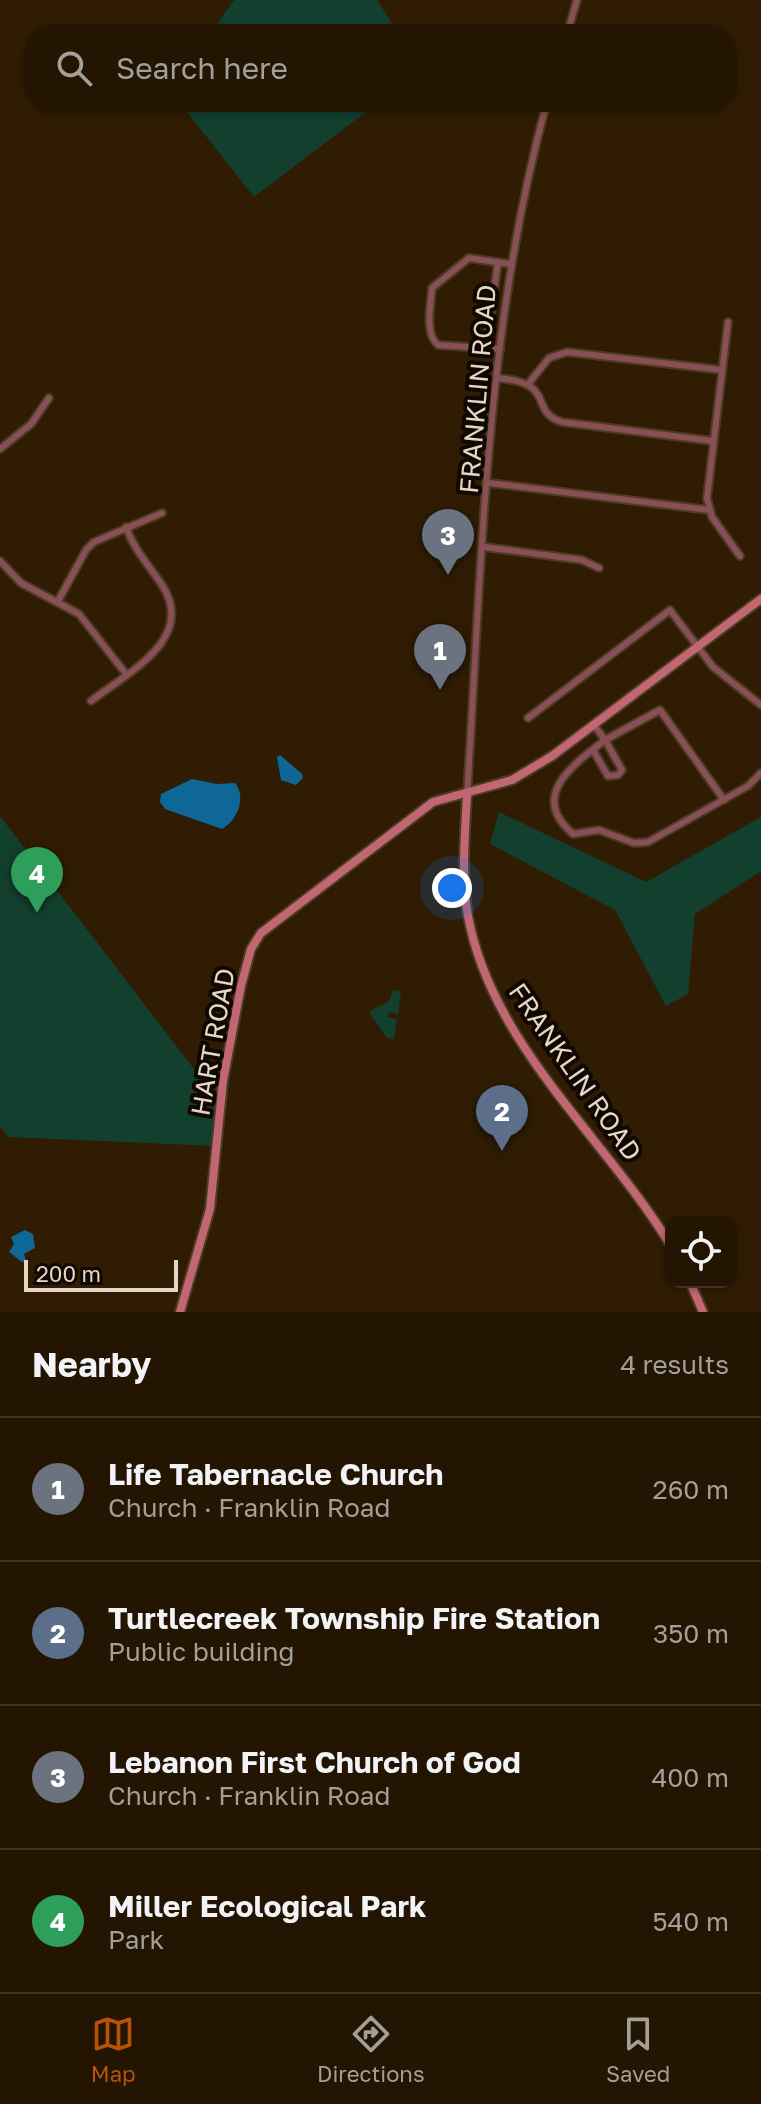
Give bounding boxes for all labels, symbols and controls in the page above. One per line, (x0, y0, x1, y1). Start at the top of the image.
search box (24, 24, 737, 112)
icon: search (52, 46, 96, 90)
text: Search here (116, 50, 288, 86)
street label: FRANKLIN ROAD (453, 283, 502, 495)
pin: 3 (422, 509, 474, 575)
pin: 1 (414, 624, 466, 690)
pin: 4 (11, 847, 63, 913)
your location (432, 868, 472, 908)
street label: HART ROAD (184, 966, 241, 1118)
street label: FRANKLIN ROAD (503, 977, 648, 1166)
pin: 2 (476, 1085, 528, 1151)
map controls (665, 1216, 737, 1288)
button: locate (665, 1216, 737, 1288)
scale bar (24, 1256, 178, 1292)
text: 200 m (36, 1260, 101, 1287)
text: Nearby (32, 1344, 152, 1384)
text: 4 results (620, 1349, 729, 1380)
text: Life Tabernacle Church (108, 1456, 444, 1492)
text: 1 (51, 1474, 65, 1505)
text: 260 m (653, 1474, 729, 1505)
text: Church · Franklin Road (108, 1492, 390, 1523)
text: Turtlecreek Township Fire Station (108, 1600, 600, 1636)
text: 2 (50, 1618, 66, 1649)
text: 350 m (653, 1618, 729, 1649)
text: Public building (108, 1636, 294, 1667)
text: Lebanon First Church of God (108, 1744, 521, 1780)
text: 3 (50, 1762, 66, 1793)
text: 400 m (651, 1762, 729, 1793)
text: Church · Franklin Road (108, 1780, 390, 1811)
text: Miller Ecological Park (108, 1888, 427, 1924)
text: 4 (50, 1906, 66, 1937)
text: 540 m (652, 1906, 729, 1937)
text: Park (108, 1924, 164, 1955)
tab: Map (91, 2012, 136, 2087)
tab: Directions (317, 2012, 425, 2087)
tab: Saved (606, 2012, 670, 2087)

